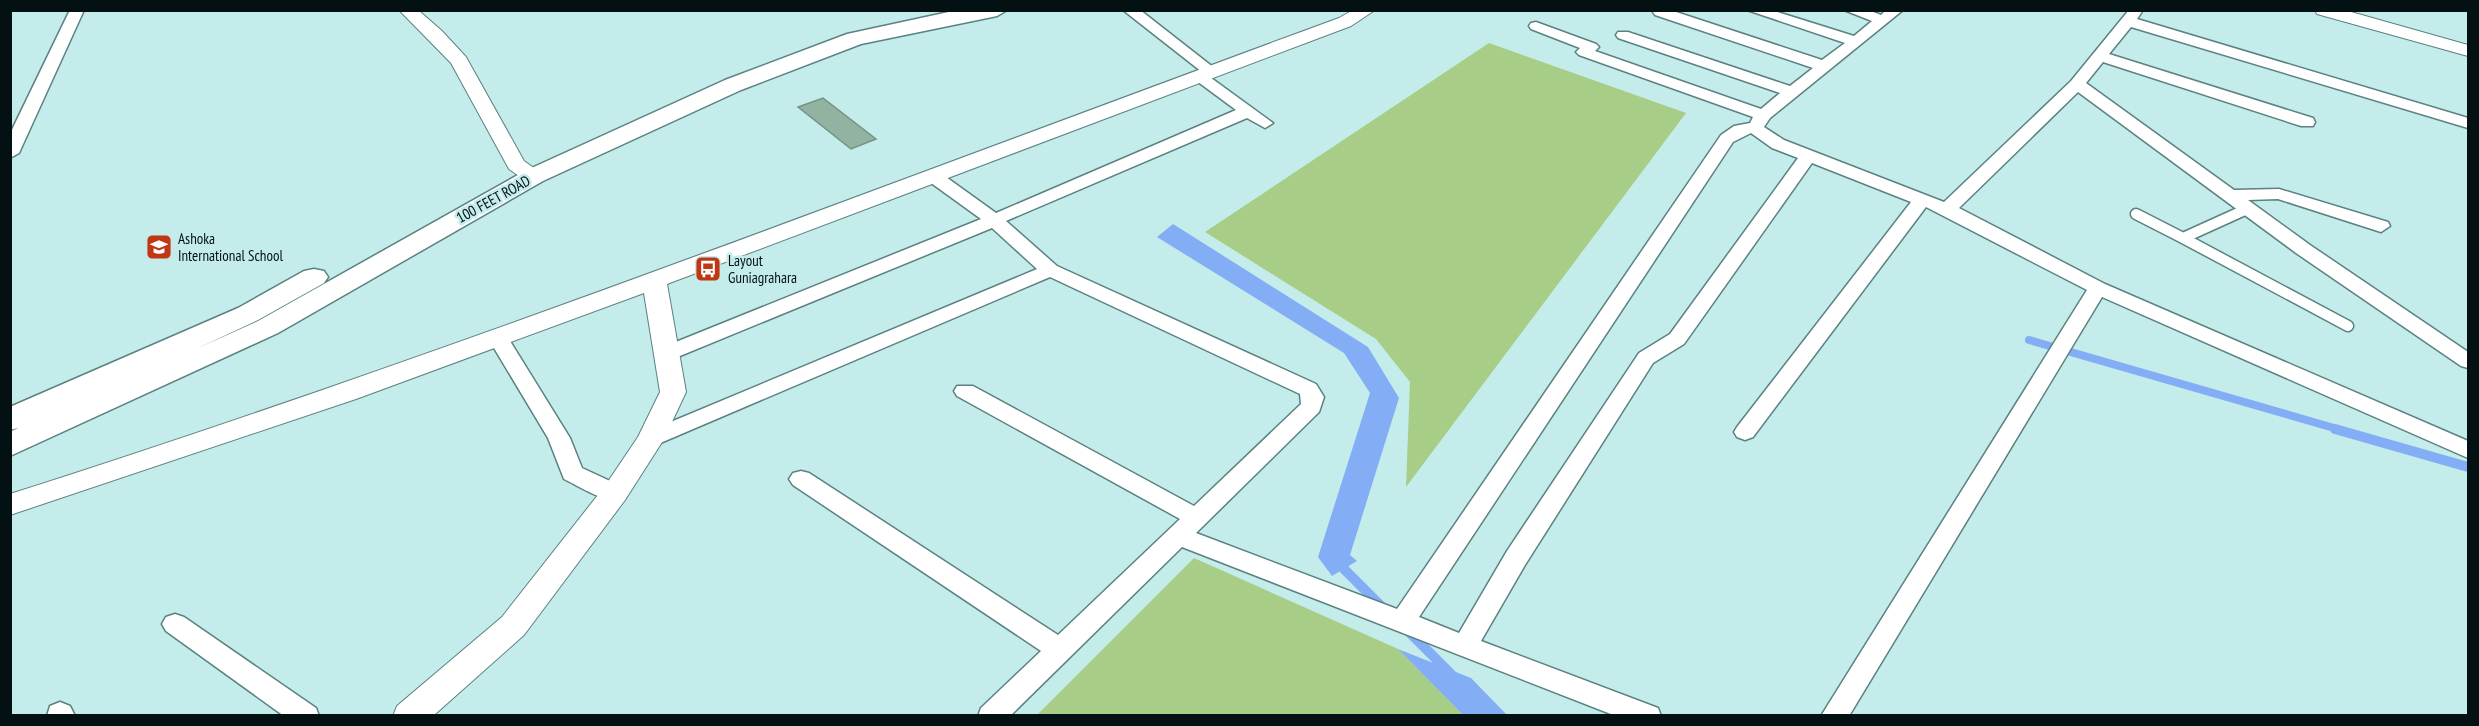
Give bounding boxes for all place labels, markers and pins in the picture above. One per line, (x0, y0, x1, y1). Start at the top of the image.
place label: Ashoka International School (178, 229, 283, 265)
school or university icon: Ashoka International School (144, 232, 174, 262)
place label: Layout Guniagrahara (728, 251, 797, 287)
bus stop icon: Layout Guniagrahara (693, 254, 723, 284)

